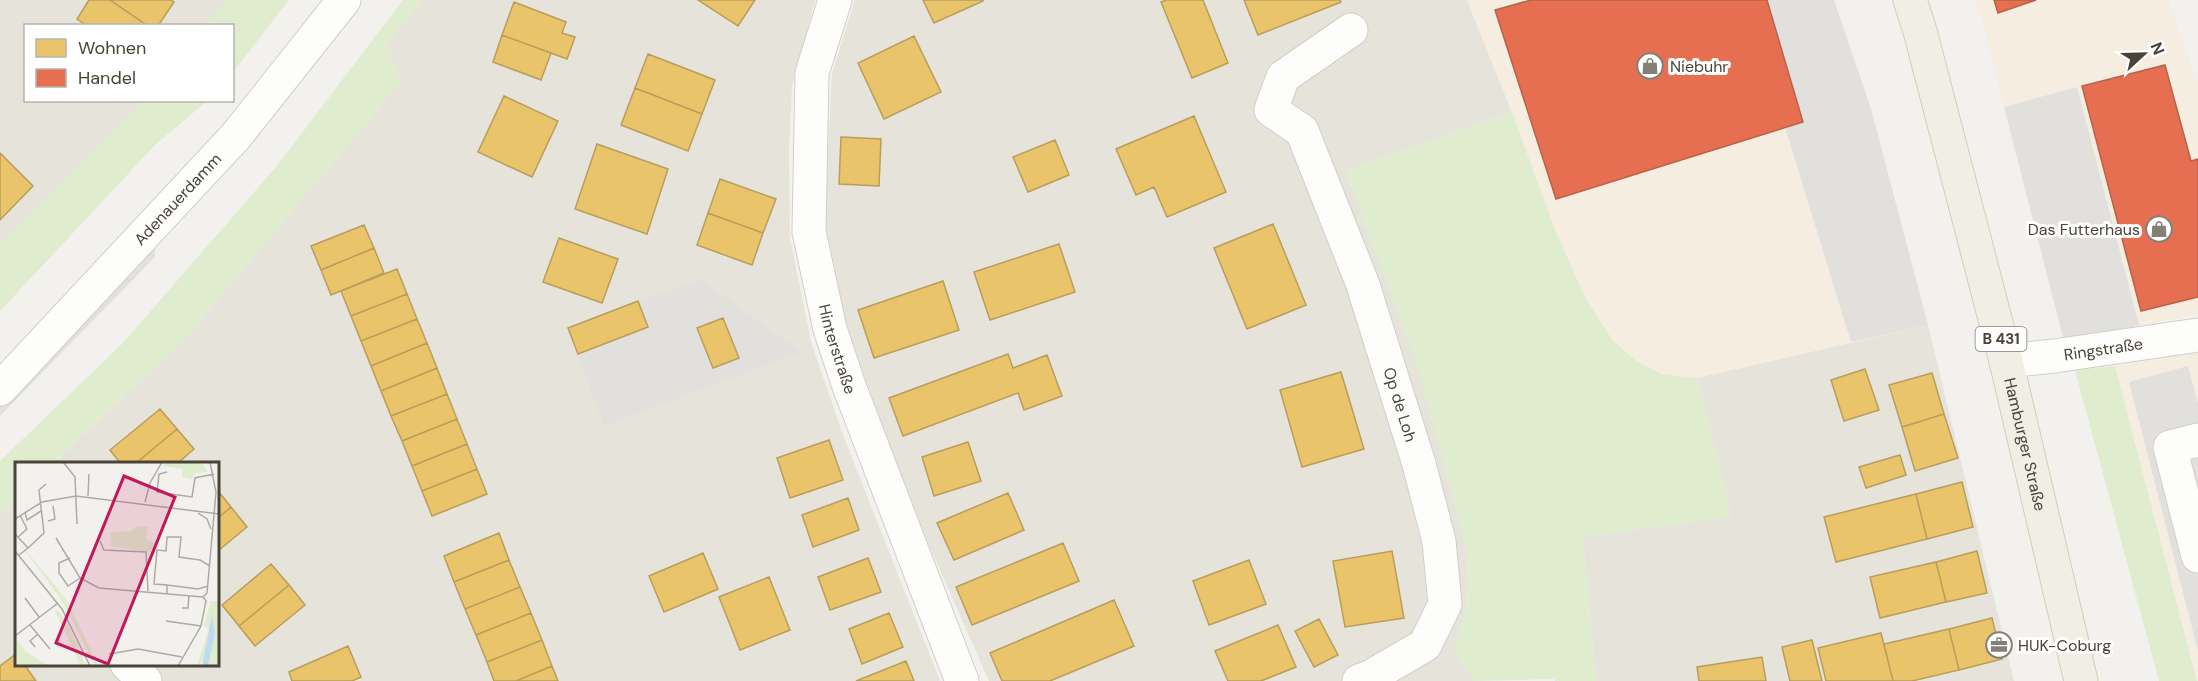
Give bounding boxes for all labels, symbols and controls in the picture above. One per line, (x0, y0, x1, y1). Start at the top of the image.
legend (24, 24, 234, 102)
north arrow (2114, 24, 2174, 84)
text: Wohnen (78, 36, 146, 60)
text: N (2146, 39, 2169, 58)
shop icon: Niebuhr (1635, 51, 1665, 81)
place label: Niebuhr (1670, 56, 1728, 77)
text: Handel (78, 66, 136, 90)
street label: Adenauerdamm (130, 149, 226, 250)
shop icon: Das Futterhaus (2144, 214, 2174, 244)
place label: Das Futterhaus (2028, 219, 2140, 240)
street label: Hinterstraße (814, 302, 861, 397)
road number: B 431 (1976, 327, 2026, 351)
street label: Ringstraße (2062, 333, 2144, 365)
street label: Op de Loh (1378, 365, 1421, 444)
street label: Hamburger Straße (1999, 375, 2051, 513)
inset map (15, 462, 219, 666)
office icon: HUK-Coburg (1984, 630, 2014, 660)
place label: HUK-Coburg (2018, 635, 2111, 656)

